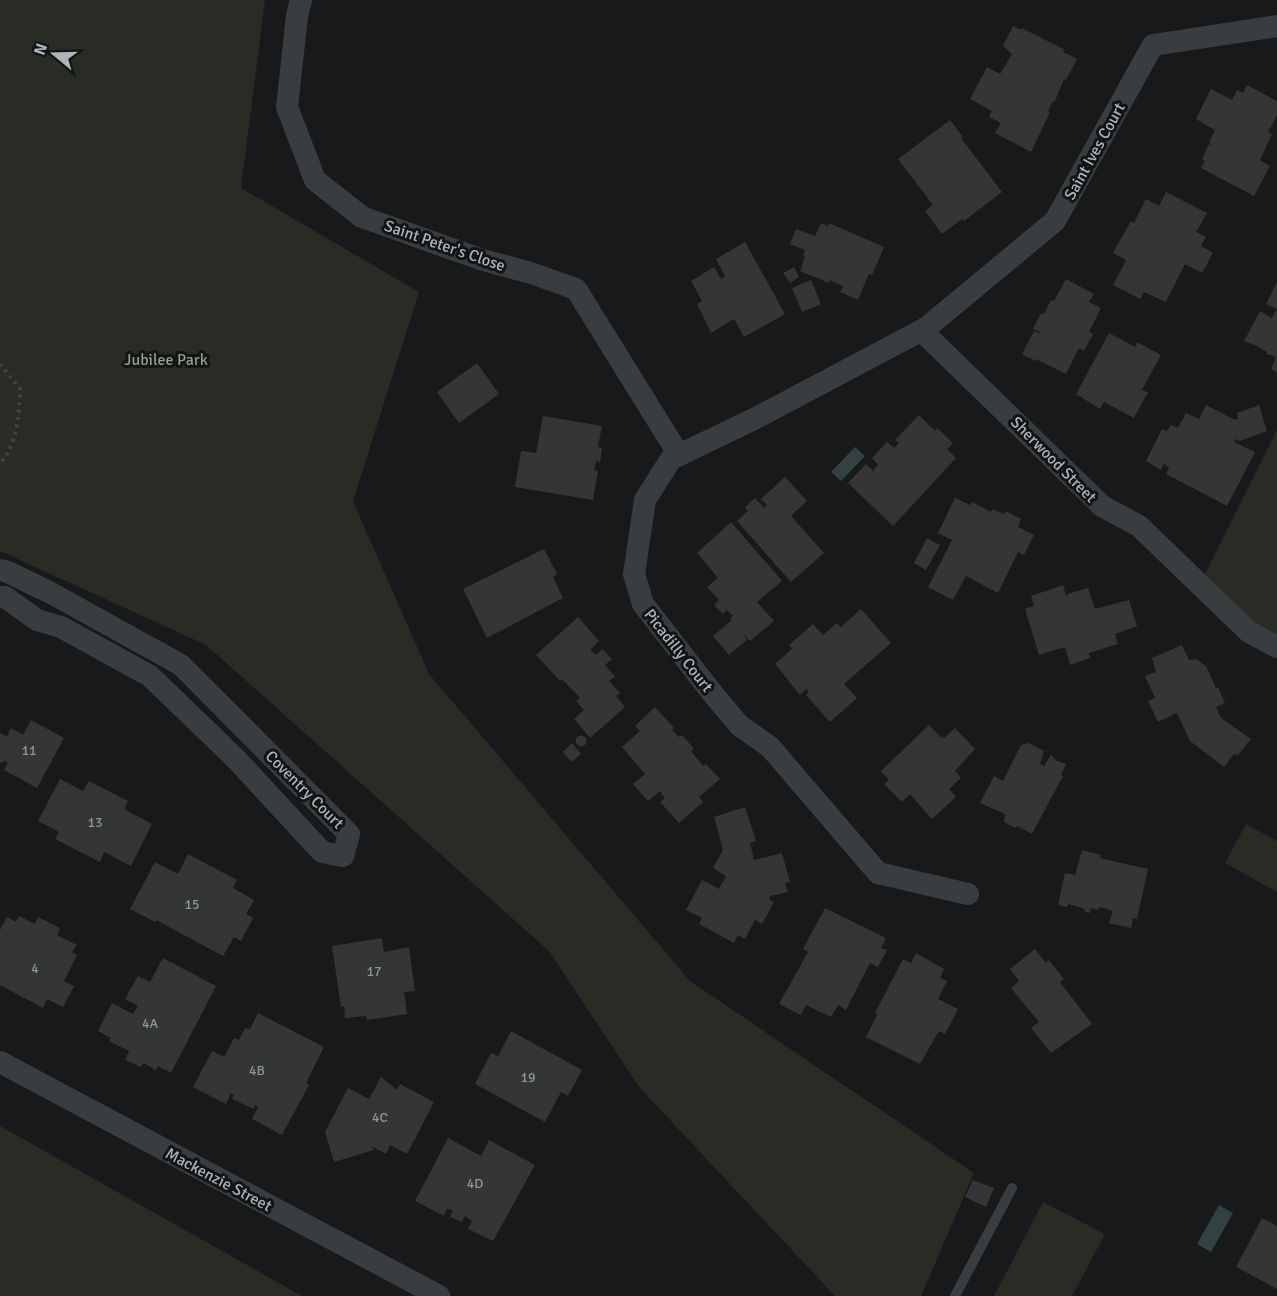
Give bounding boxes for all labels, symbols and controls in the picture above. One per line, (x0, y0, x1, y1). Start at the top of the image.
north arrow (24, 24, 84, 84)
text: N (29, 41, 52, 58)
street label: Saint Ives Court (1060, 99, 1130, 204)
street label: Saint Peter's Close (382, 216, 508, 276)
park label: Jubilee Park (124, 350, 208, 370)
street label: Sherwood Street (1006, 413, 1101, 507)
street label: Picadilly Court (639, 605, 717, 697)
house number: 11 (21, 742, 37, 759)
street label: Coventry Court (261, 746, 348, 833)
house number: 13 (87, 814, 103, 831)
house number: 15 (184, 896, 200, 913)
house number: 4 (31, 960, 39, 977)
house number: 17 (366, 963, 382, 980)
house number: 4A (142, 1015, 158, 1032)
house number: 4B (249, 1062, 265, 1079)
house number: 19 (520, 1069, 536, 1086)
house number: 4C (372, 1109, 388, 1126)
street label: Mackenzie Street (162, 1143, 276, 1217)
house number: 4D (467, 1175, 483, 1192)

